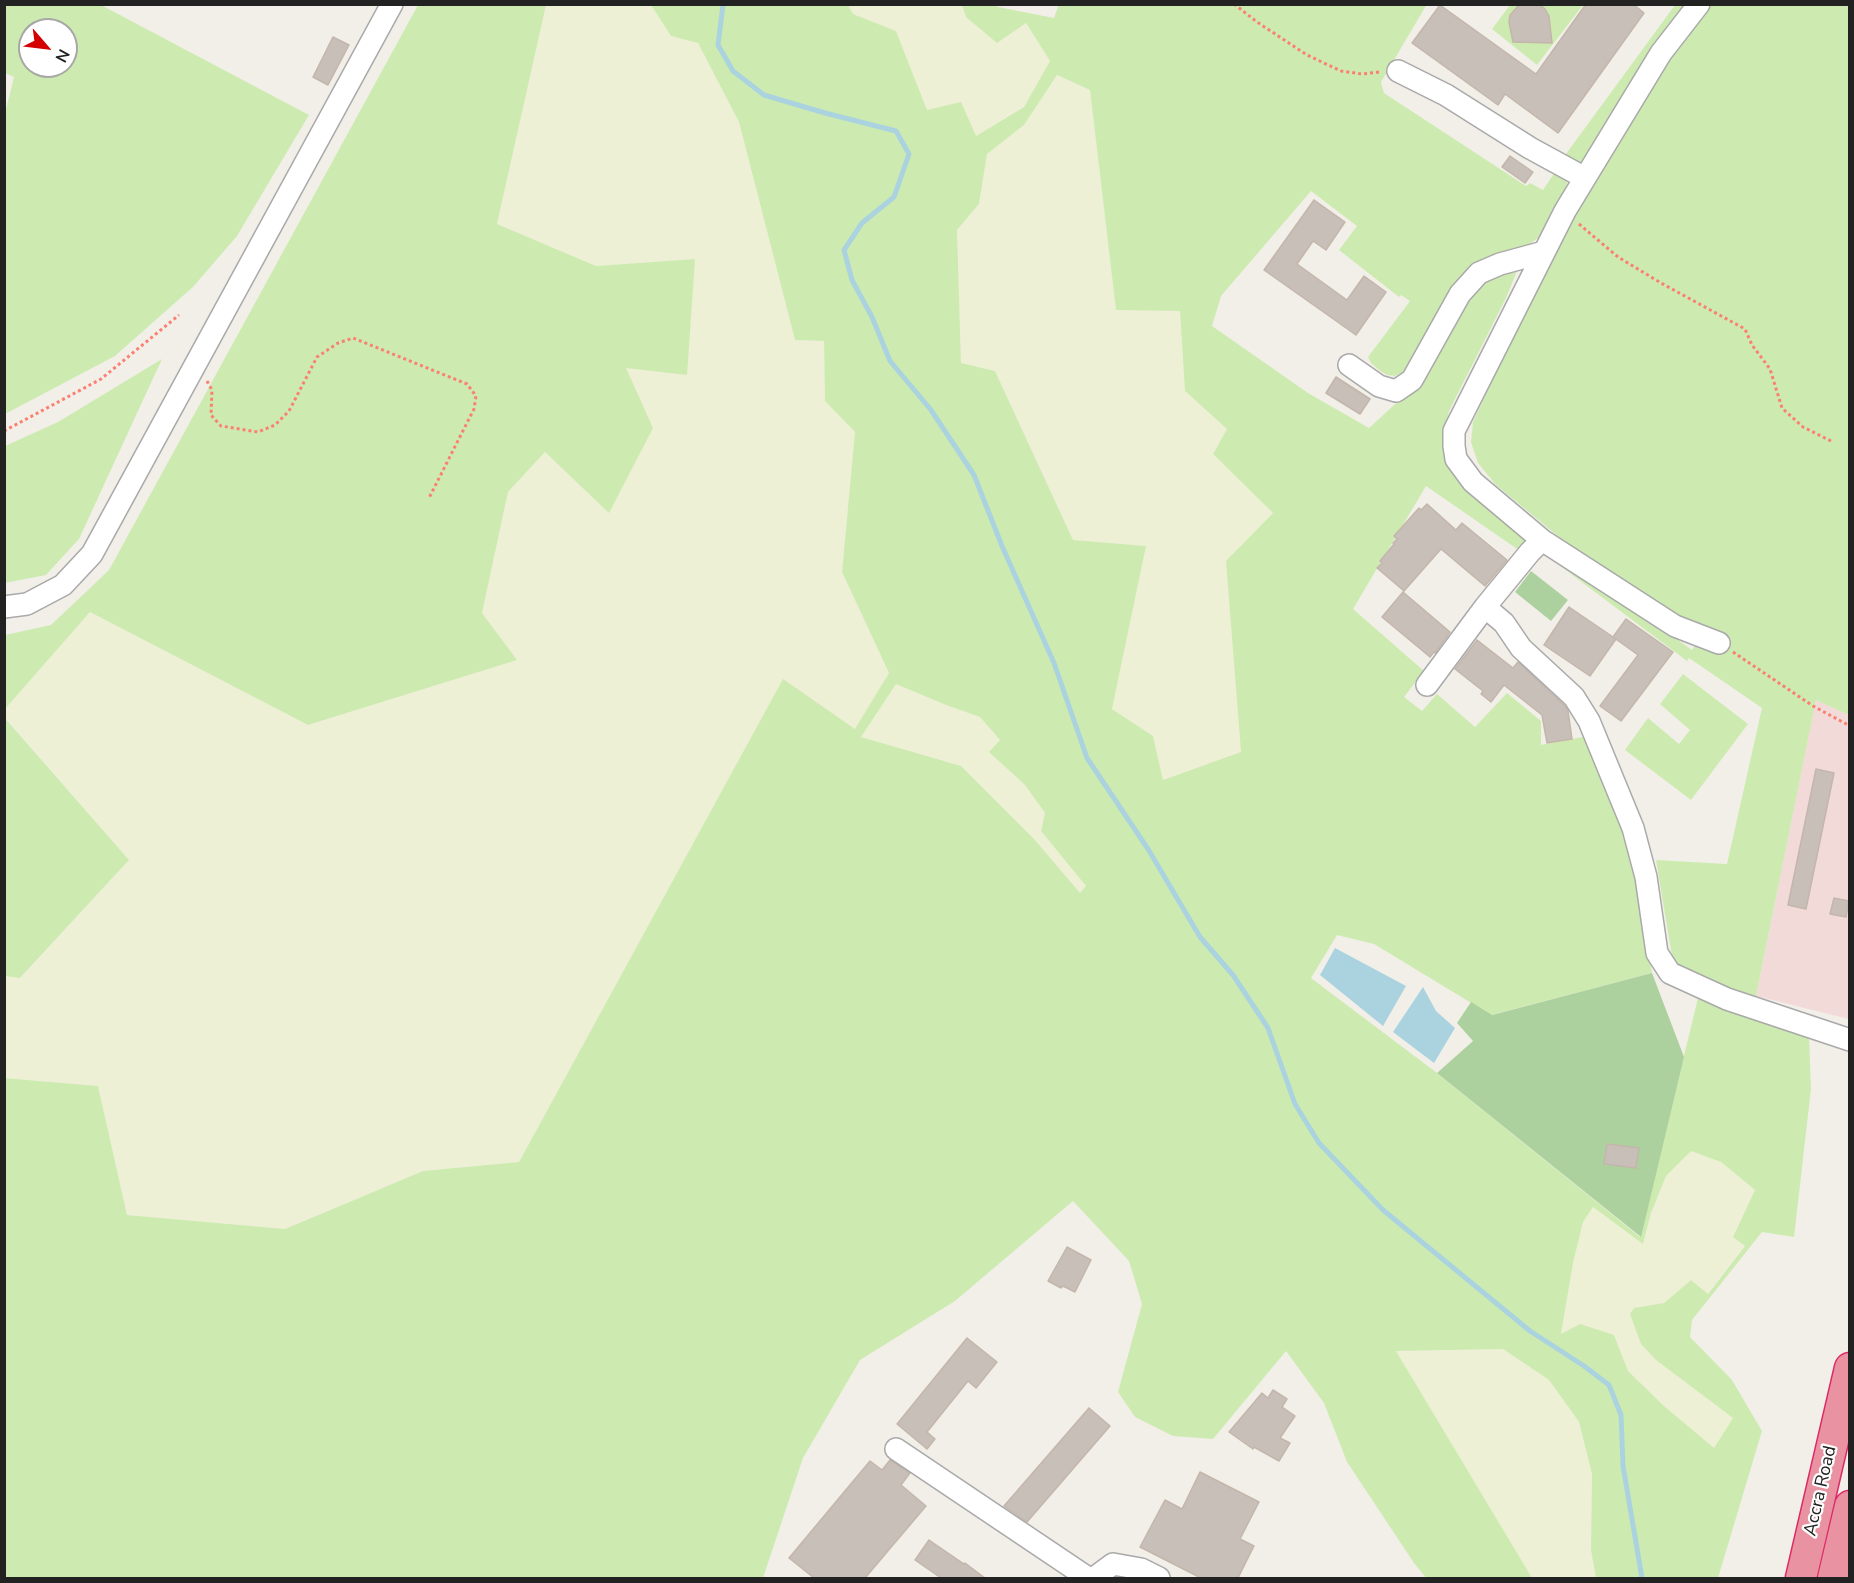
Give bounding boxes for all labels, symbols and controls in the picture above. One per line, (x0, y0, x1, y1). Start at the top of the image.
north arrow (18, 18, 78, 78)
text: N (50, 45, 75, 66)
street label: Accra Road (1800, 1444, 1842, 1538)

